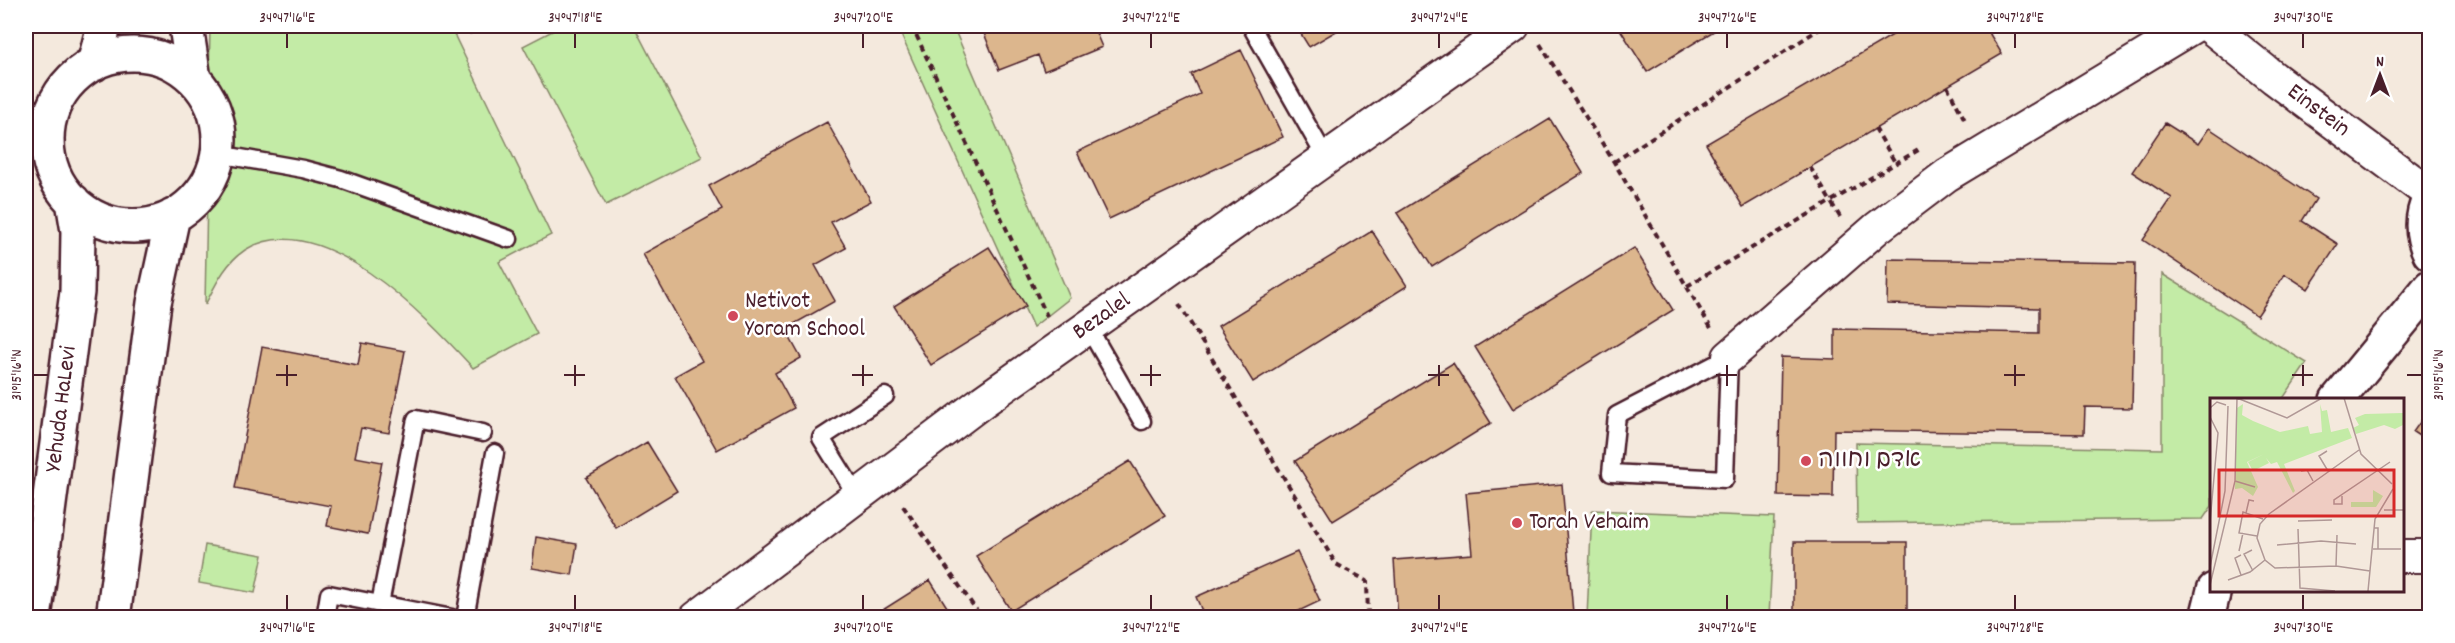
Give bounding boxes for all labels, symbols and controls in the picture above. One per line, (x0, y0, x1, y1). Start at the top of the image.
text: 34°47'16"E (259, 8, 315, 30)
text: 34°47'18"E (548, 8, 602, 30)
text: 34°47'20"E (833, 8, 893, 30)
text: 34°47'22"E (1122, 8, 1180, 30)
text: 34°47'24"E (1410, 8, 1468, 30)
text: 34°47'26"E (1698, 8, 1757, 30)
text: 34°47'28"E (1986, 8, 2044, 30)
text: 34°47'30"E (2273, 8, 2333, 30)
north arrow (2350, 45, 2410, 105)
text: N (2376, 51, 2384, 74)
street label: Einstein (2279, 76, 2357, 146)
street label: Bezalel (1066, 284, 1138, 349)
place label: Netivot Yoram School (745, 285, 865, 347)
marker: Netivot Yoram School (726, 309, 740, 323)
street label: Yehuda HaLevi (37, 344, 87, 474)
text: 31°15'16"N (7, 349, 29, 401)
text: 31°15'16"N (2429, 349, 2451, 401)
inset map (2210, 398, 2404, 592)
place label: אדם וחווה (1818, 444, 1921, 478)
marker: אדם וחווה (1799, 454, 1813, 468)
place label: Torah Vehaim (1529, 506, 1649, 540)
marker: Torah Vehaim (1510, 516, 1524, 530)
text: 34°47'16"E (259, 618, 315, 640)
text: 34°47'18"E (548, 618, 602, 640)
text: 34°47'20"E (833, 618, 893, 640)
text: 34°47'22"E (1122, 618, 1180, 640)
text: 34°47'24"E (1410, 618, 1468, 640)
text: 34°47'26"E (1698, 618, 1757, 640)
text: 34°47'28"E (1986, 618, 2044, 640)
text: 34°47'30"E (2273, 618, 2333, 640)

